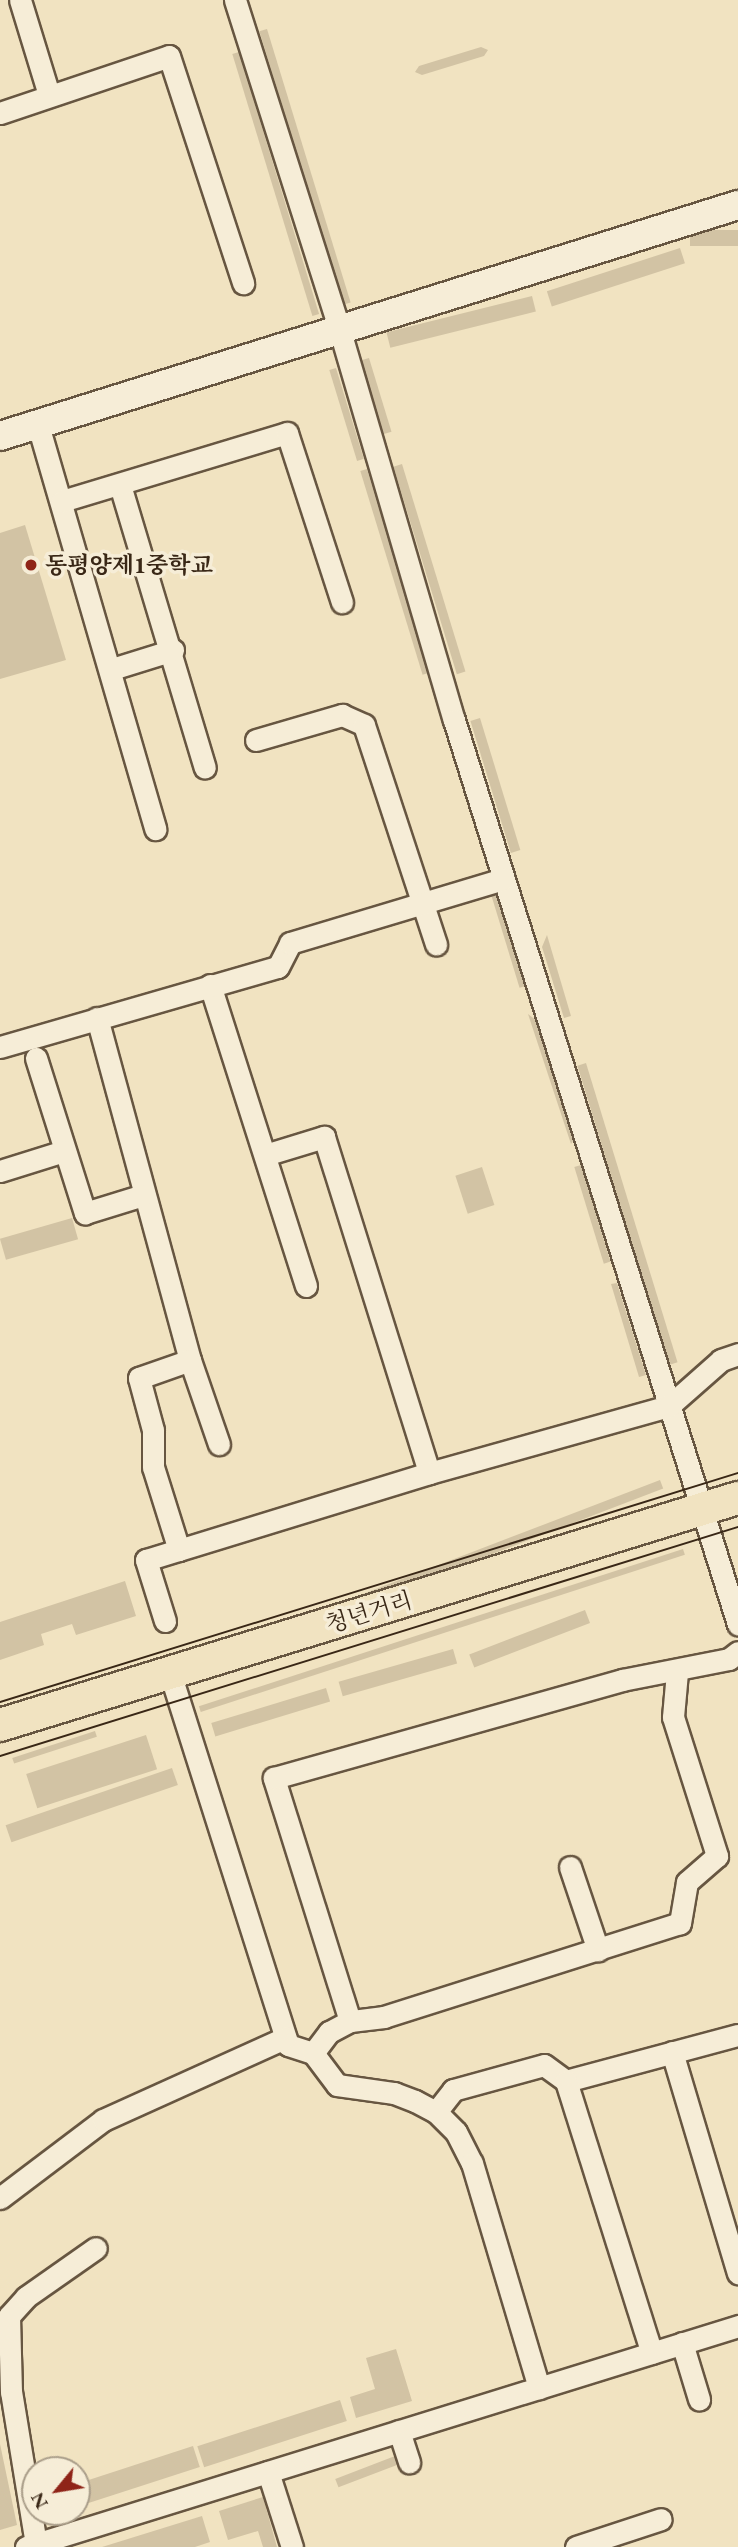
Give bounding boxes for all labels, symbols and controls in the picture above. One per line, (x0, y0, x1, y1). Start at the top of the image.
place label: 동평양제1중학교 (45, 551, 213, 579)
marker: 동평양제1중학교 (23, 557, 39, 573)
street label: 청년거리 (322, 1586, 416, 1638)
north arrow (21, 2456, 91, 2526)
text: N (24, 2488, 54, 2514)

